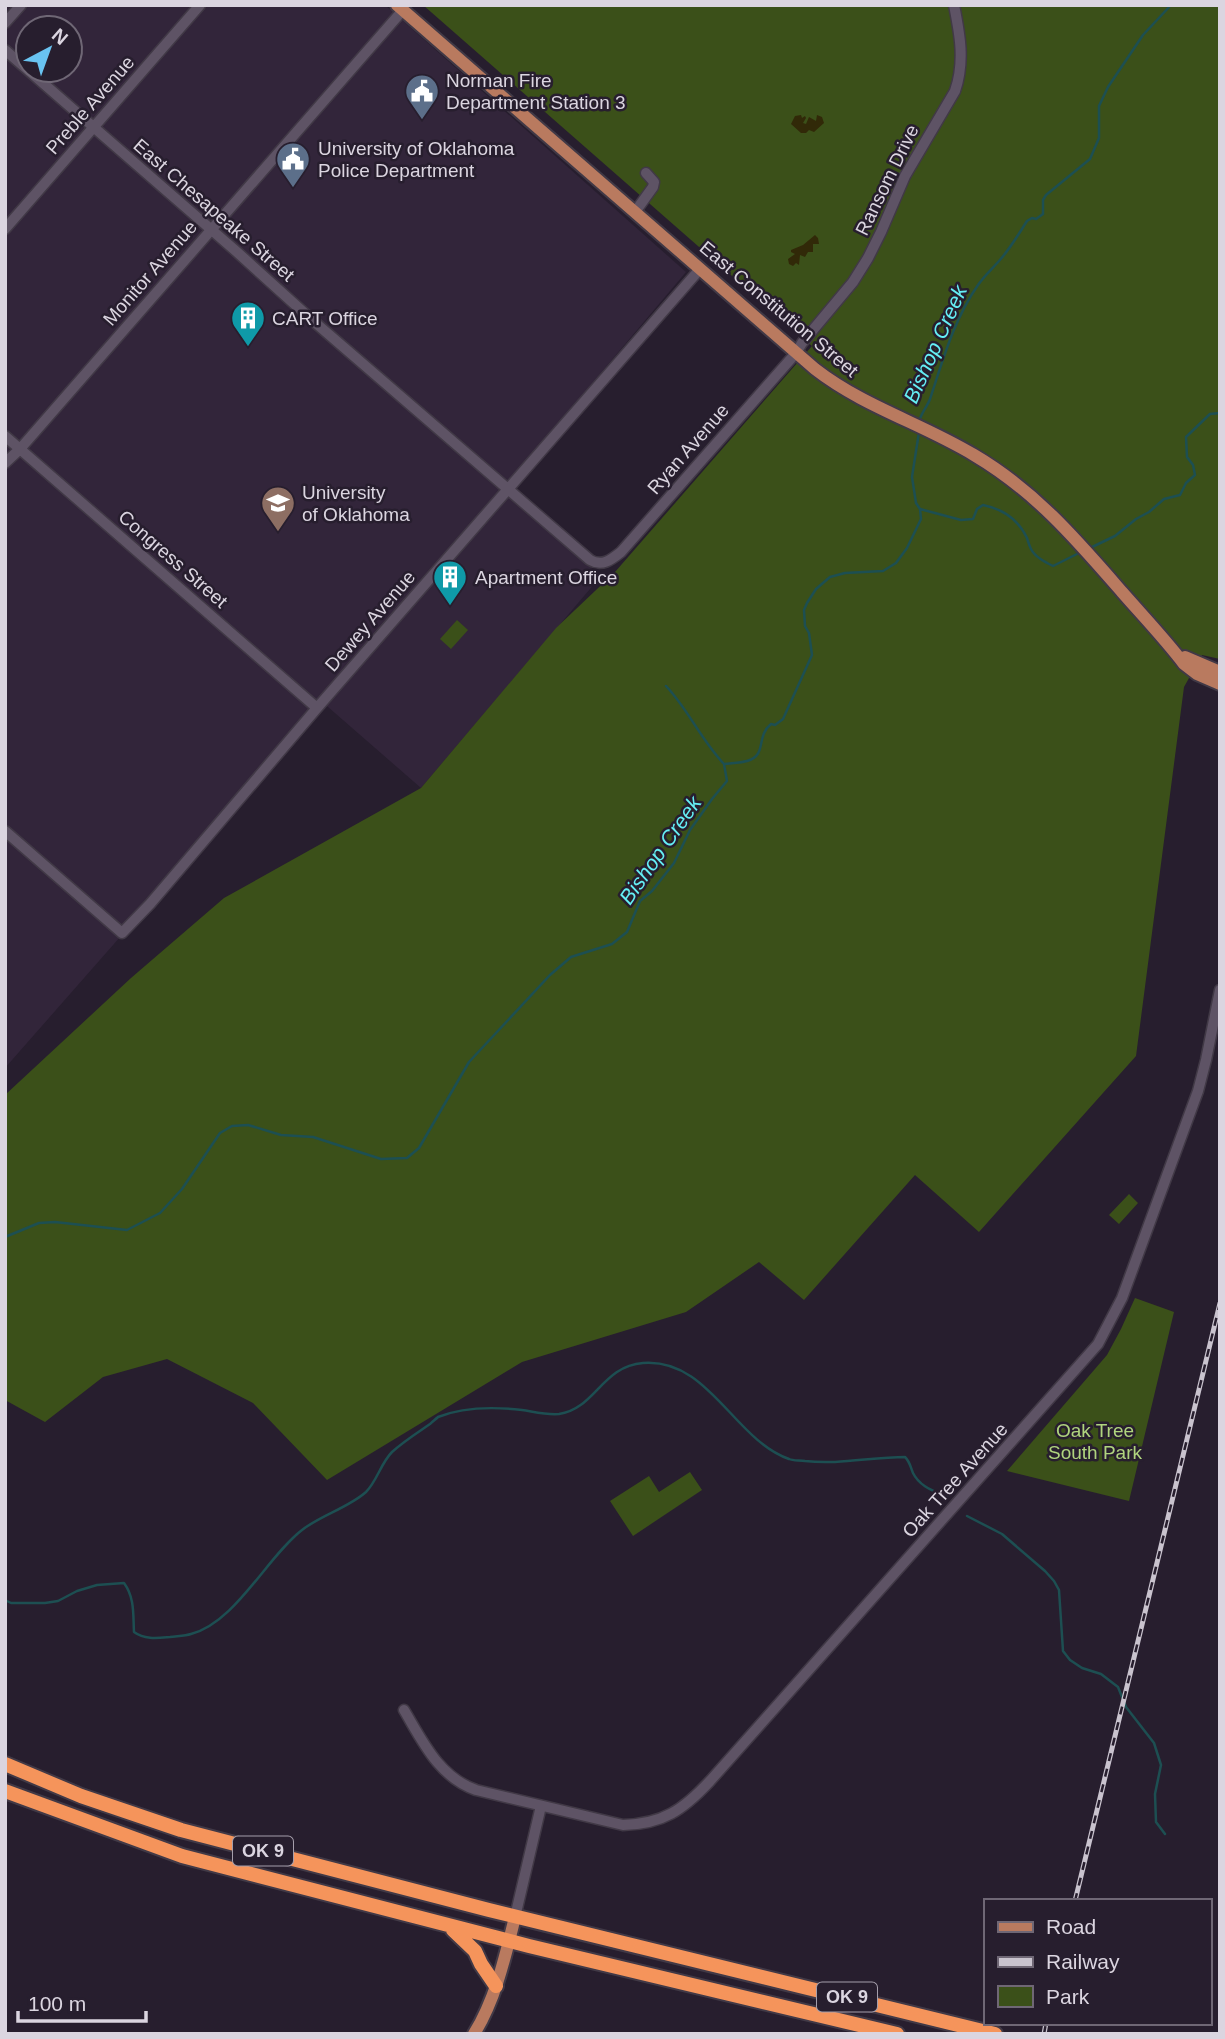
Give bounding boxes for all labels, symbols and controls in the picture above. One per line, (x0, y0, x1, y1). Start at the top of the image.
north arrow (14, 14, 84, 84)
text: N (48, 24, 72, 49)
street label: Preble Avenue (42, 52, 138, 158)
place label: Norman Fire Department Station 3 (446, 70, 626, 113)
public building icon: Norman Fire Department Station 3 (403, 72, 441, 121)
street label: Ransom Drive (851, 121, 923, 239)
street label: East Chesapeake Street (129, 135, 299, 286)
place label: University of Oklahoma Police Department (318, 138, 515, 181)
public building icon: University of Oklahoma Police Department (274, 140, 312, 189)
street label: Monitor Avenue (99, 216, 201, 330)
street label: East Constitution Street (696, 237, 863, 382)
water label: Bishop Creek (899, 280, 972, 406)
building icon: CART Office (229, 299, 267, 348)
place label: CART Office (272, 308, 378, 329)
street label: Ryan Avenue (643, 400, 733, 498)
place label: University of Oklahoma (302, 482, 410, 525)
school or university icon: University of Oklahoma (259, 484, 297, 533)
street label: Congress Street (114, 506, 232, 612)
building icon: Apartment Office (431, 558, 469, 607)
street label: Dewey Avenue (321, 566, 419, 676)
place label: Apartment Office (475, 567, 617, 588)
water label: Bishop Creek (614, 791, 706, 908)
street label: Oak Tree Avenue (898, 1419, 1012, 1541)
park label: Oak Tree South Park (1048, 1420, 1142, 1463)
road number: OK 9 (233, 1837, 293, 1866)
legend (984, 1899, 1211, 2025)
text: Road (1046, 1915, 1096, 1938)
text: Railway (1046, 1950, 1120, 1973)
scale bar (18, 1980, 145, 2024)
road number: OK 9 (817, 1982, 877, 2011)
text: Park (1046, 1985, 1090, 2008)
text: 100 m (28, 1992, 86, 2015)

